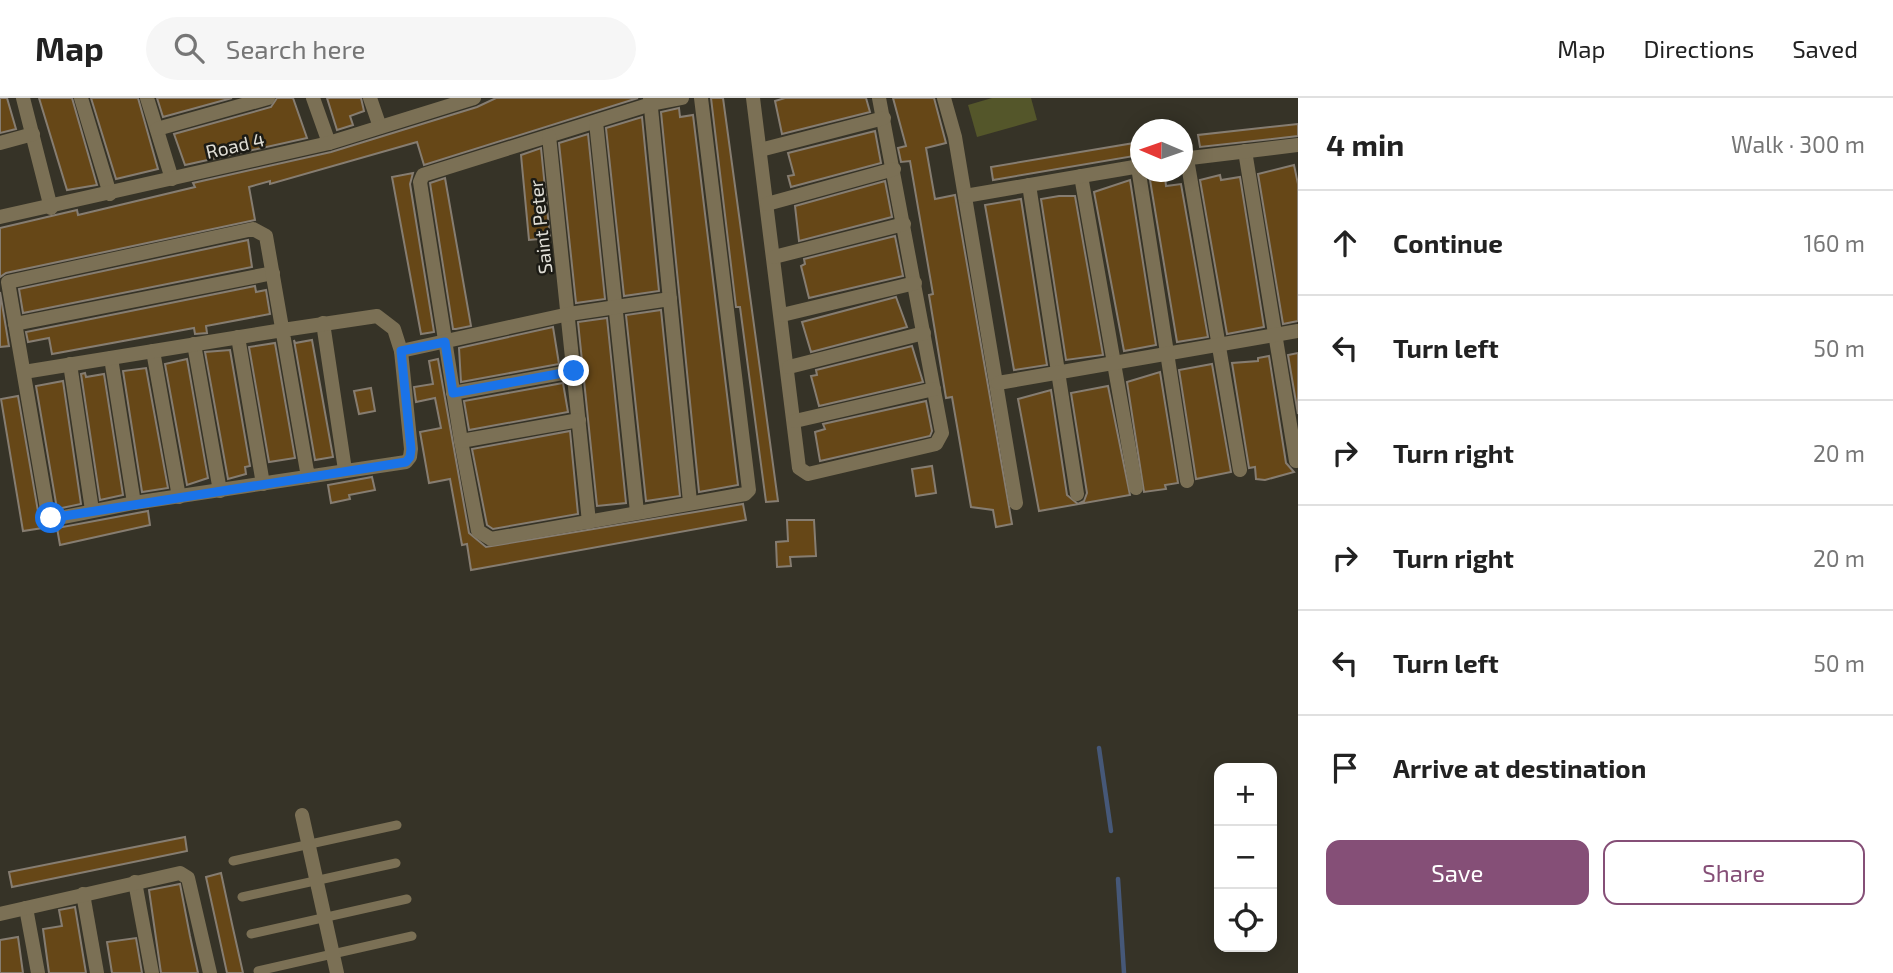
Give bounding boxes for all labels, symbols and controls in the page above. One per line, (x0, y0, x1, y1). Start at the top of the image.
search box (146, 17, 636, 80)
text: Map (35, 28, 104, 68)
icon: search (170, 29, 208, 67)
text: Search here (226, 33, 365, 64)
text: Map (1557, 34, 1605, 63)
text: Directions (1643, 34, 1754, 63)
text: Saved (1792, 34, 1858, 63)
north arrow (1130, 119, 1193, 182)
text: 4 min (1326, 126, 1404, 162)
street label: Road 4 (203, 127, 267, 163)
text: Walk · 300 m (1731, 130, 1865, 158)
street label: Saint Peter (524, 178, 556, 275)
icon: ahead (1326, 224, 1364, 262)
text: Continue (1393, 227, 1503, 258)
text: 160 m (1804, 229, 1865, 257)
icon: left (1326, 329, 1364, 367)
text: Turn left (1393, 332, 1499, 363)
text: 50 m (1814, 334, 1865, 362)
route end (558, 355, 589, 386)
icon: right (1326, 434, 1364, 472)
text: Turn right (1393, 437, 1514, 468)
text: 20 m (1813, 439, 1865, 467)
route start (35, 502, 66, 533)
icon: right (1326, 539, 1364, 577)
text: Turn right (1393, 542, 1514, 573)
text: 20 m (1813, 544, 1865, 572)
icon: left (1326, 644, 1364, 682)
text: Turn left (1393, 647, 1499, 678)
text: 50 m (1814, 649, 1865, 677)
icon: arrive (1326, 749, 1364, 787)
text: Arrive at destination (1393, 752, 1646, 783)
map controls (1214, 763, 1277, 952)
button: + (1214, 763, 1277, 826)
button: − (1214, 826, 1277, 889)
button: Save (1326, 840, 1589, 905)
button: Share (1603, 840, 1865, 905)
button: locate (1214, 889, 1277, 952)

